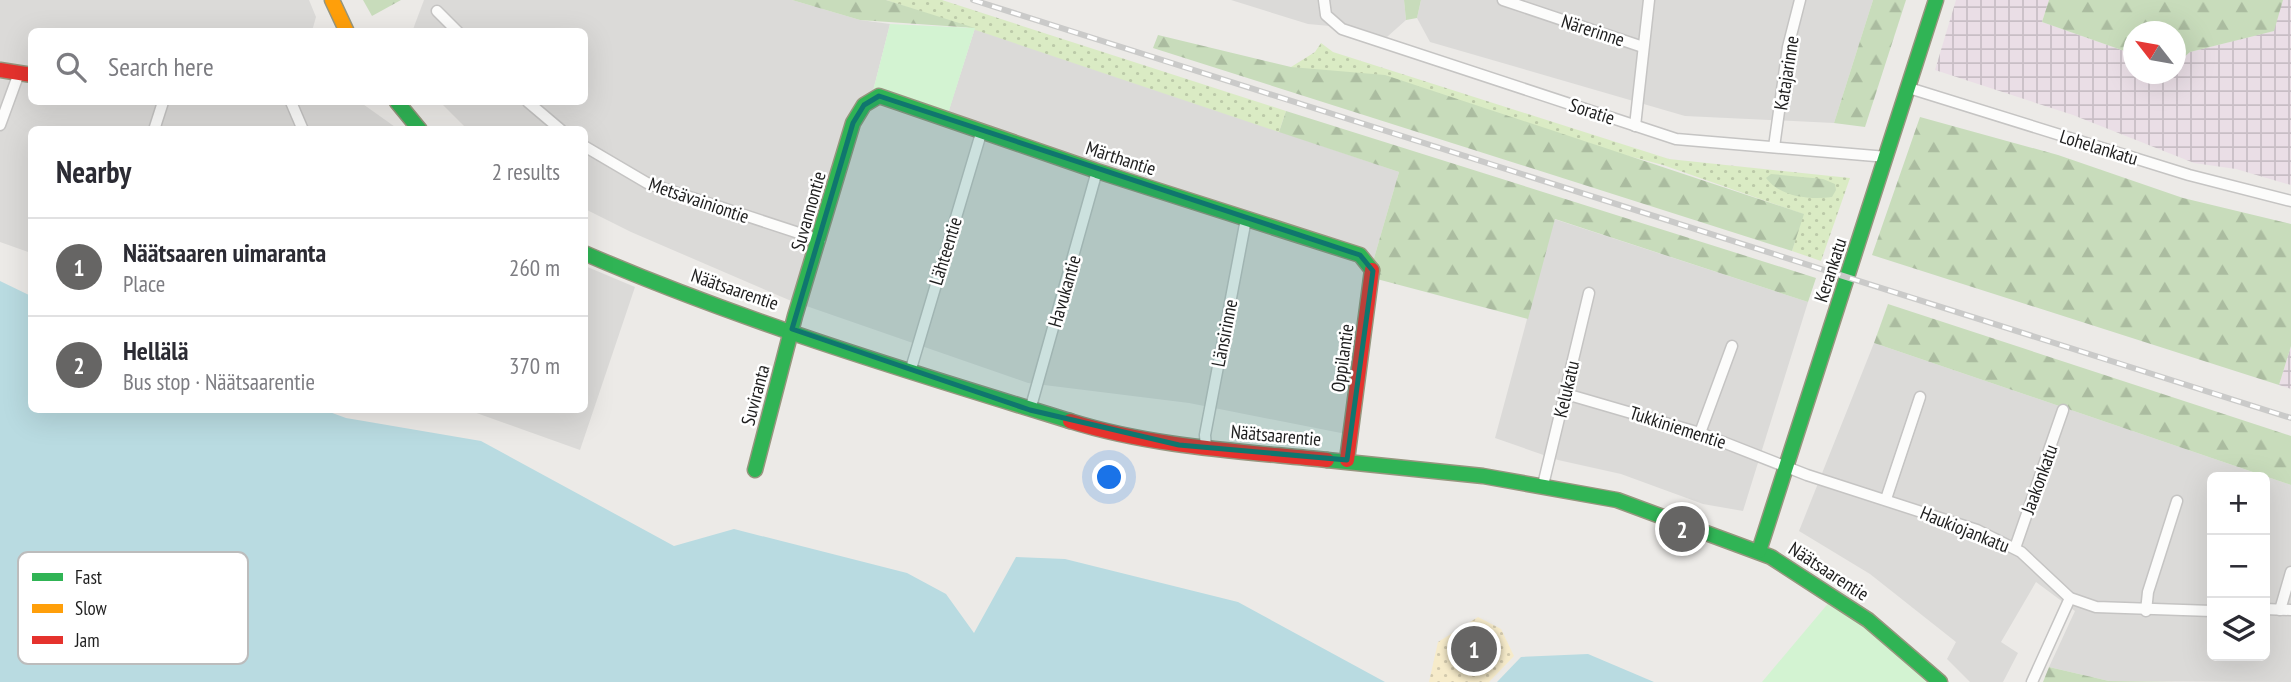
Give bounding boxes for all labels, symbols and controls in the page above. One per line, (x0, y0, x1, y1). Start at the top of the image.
street label: Närerinne (1559, 9, 1628, 51)
north arrow (2123, 21, 2186, 84)
search box (28, 28, 588, 105)
street label: Katajarinne (1768, 34, 1804, 112)
icon: search (52, 48, 90, 86)
text: Search here (108, 50, 214, 83)
street label: Soratie (1566, 92, 1618, 130)
street label: Lohelankatu (2057, 124, 2141, 170)
street label: Märthantie (1083, 135, 1159, 181)
text: Nearby (56, 152, 131, 191)
text: 2 results (492, 157, 560, 186)
street label: Suvannontie (785, 168, 831, 254)
street label: Metsävainiontie (646, 172, 752, 228)
street label: Lähteentie (923, 214, 967, 288)
street label: Kerankatu (1808, 235, 1852, 305)
text: Näätsaaren uimaranta (123, 236, 326, 269)
street label: Havukantie (1042, 252, 1086, 330)
text: 1 (74, 253, 85, 282)
text: 260 m (509, 253, 560, 282)
street label: Näätsaarentie (688, 263, 782, 315)
text: Place (123, 269, 165, 298)
street label: Länsirinne (1206, 297, 1242, 369)
street label: Oppilantie (1325, 322, 1359, 394)
text: Hellälä (123, 334, 188, 367)
text: 2 (74, 351, 85, 380)
text: 370 m (509, 351, 560, 380)
street label: Kelukatu (1548, 358, 1584, 420)
street label: Suviranta (735, 362, 775, 428)
text: Bus stop · Näätsaarentie (123, 367, 315, 396)
street label: Tukkiniementie (1627, 400, 1729, 454)
street label: Näätsaarentie (1230, 419, 1322, 451)
street label: Jaakonkatu (2015, 441, 2063, 518)
your location (1092, 460, 1126, 494)
map controls (2207, 472, 2270, 661)
button: + (2207, 472, 2270, 535)
street label: Haukiojankatu (1917, 500, 2013, 558)
pin: 2 (1659, 503, 1705, 555)
button: − (2207, 535, 2270, 598)
street label: Näätsaarentie (1784, 536, 1874, 606)
legend (18, 552, 248, 664)
text: Fast (75, 565, 103, 589)
text: Slow (75, 596, 108, 620)
button: layers (2207, 598, 2270, 661)
pin: 1 (1451, 623, 1497, 675)
text: Jam (74, 628, 100, 652)

